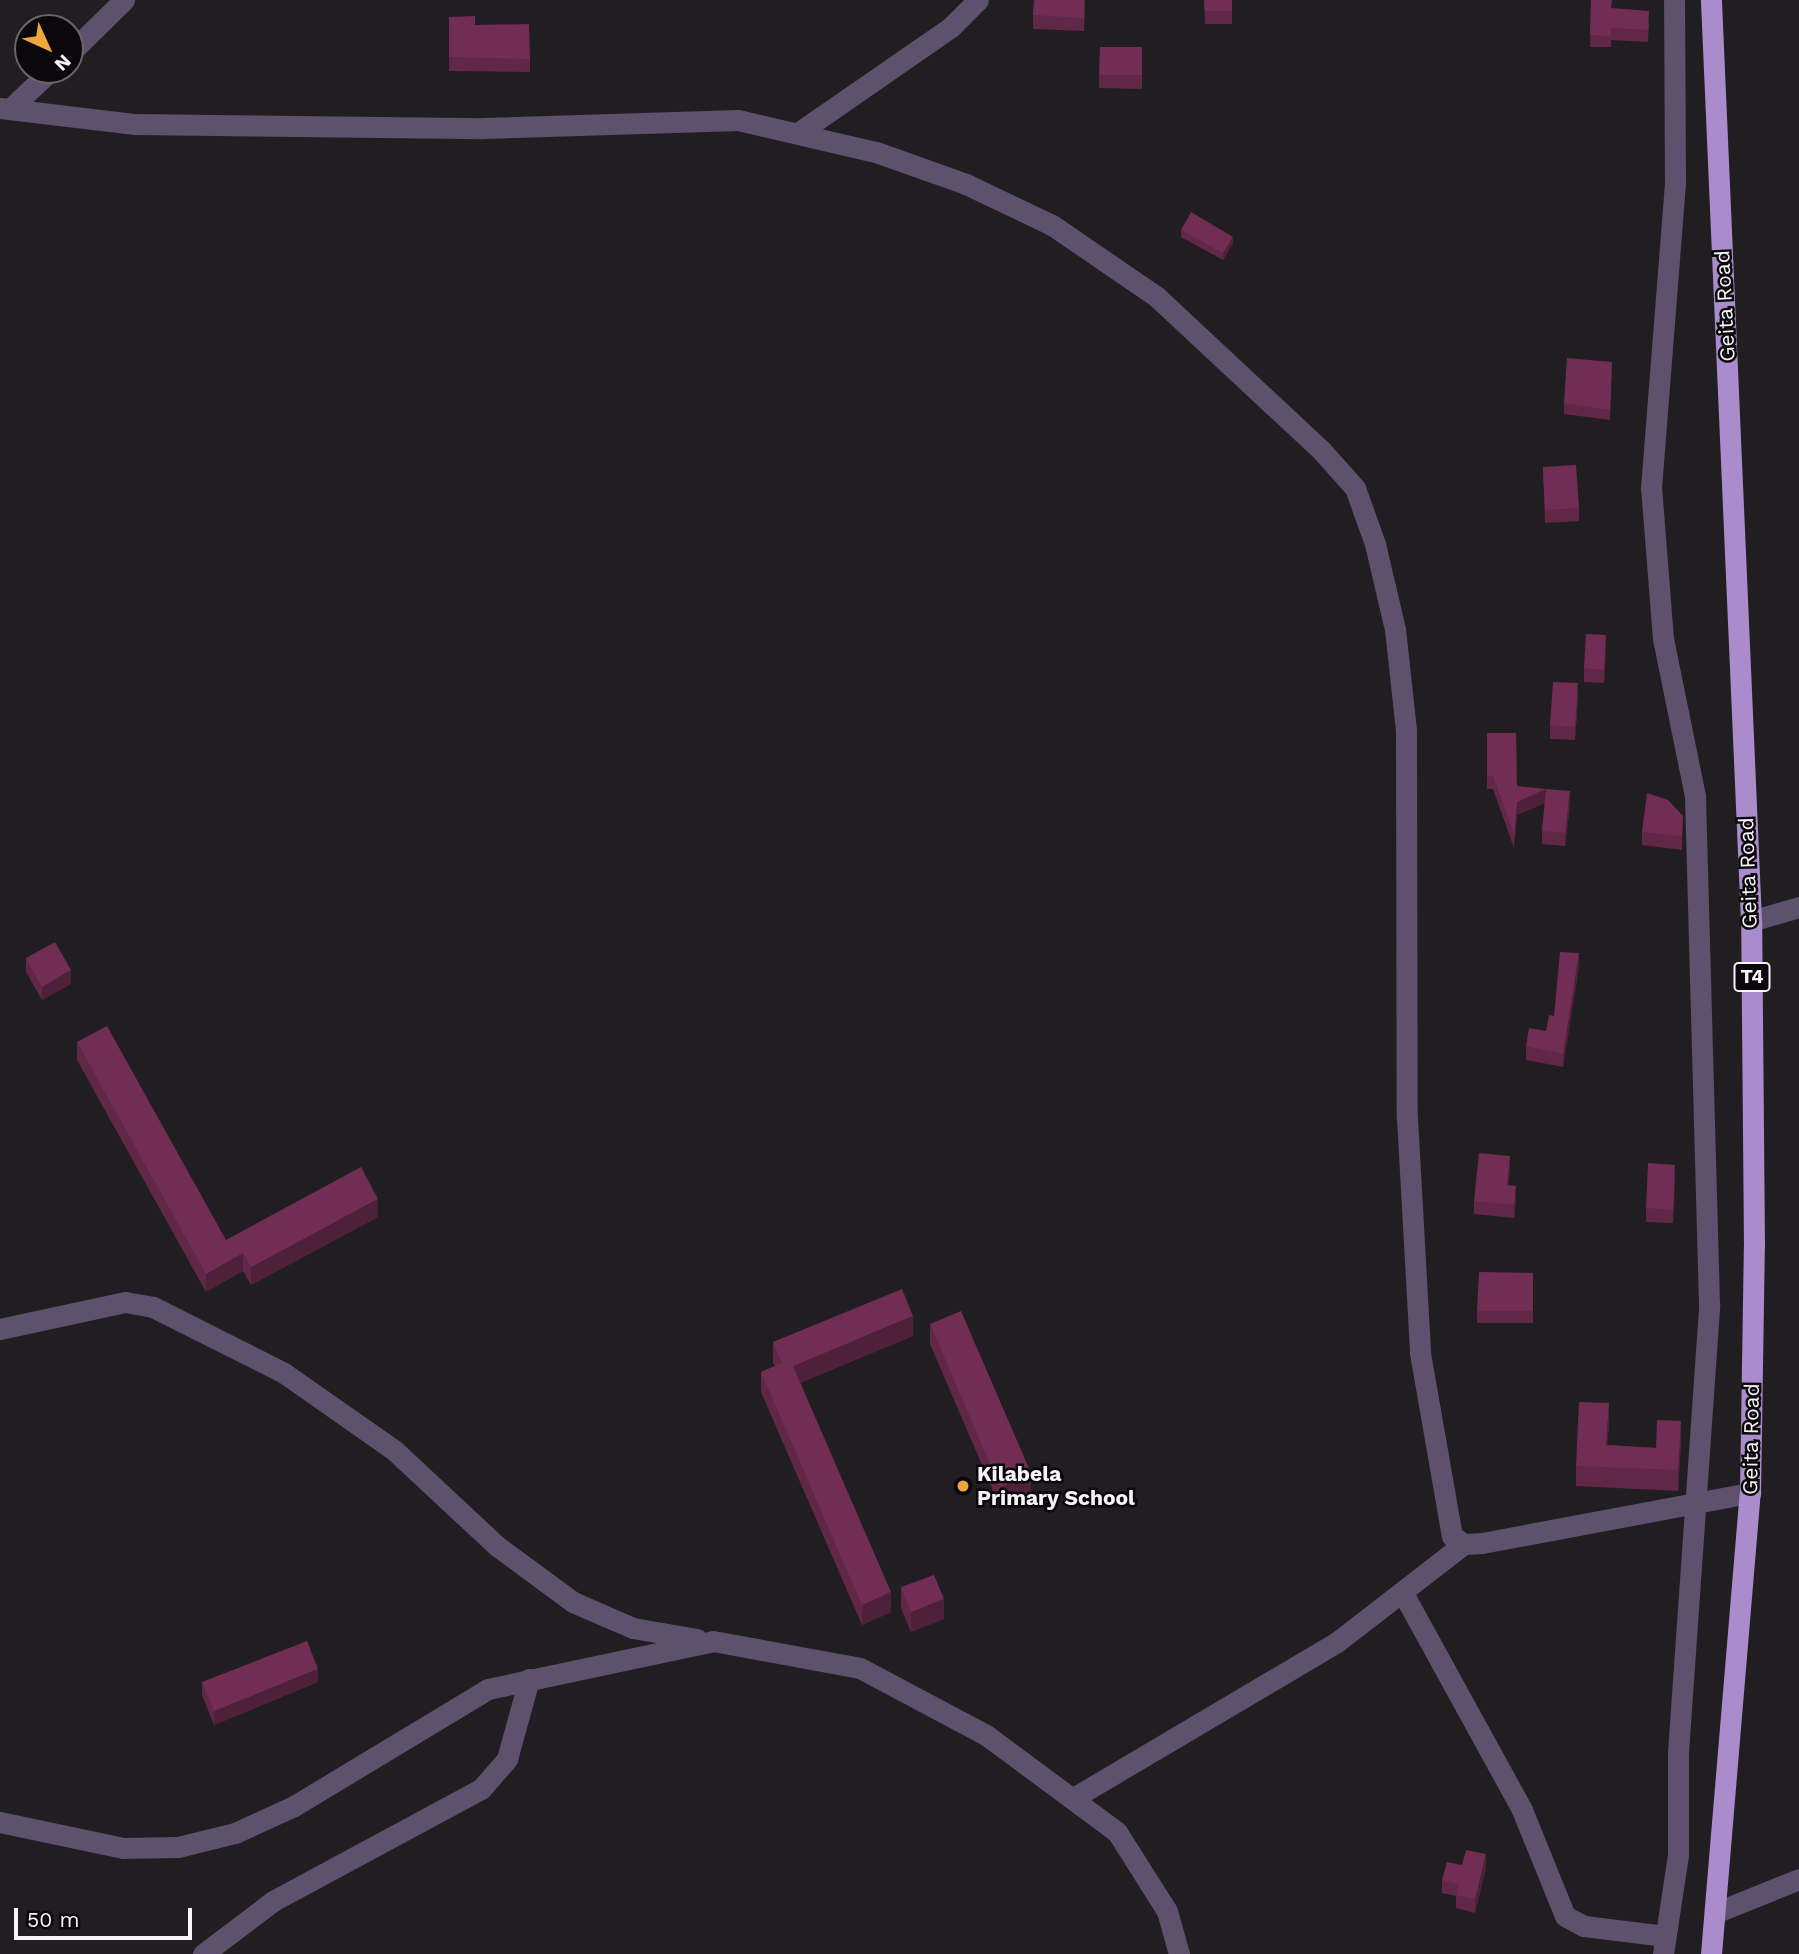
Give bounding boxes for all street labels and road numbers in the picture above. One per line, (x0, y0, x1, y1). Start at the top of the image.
street label: Geita Road (1709, 249, 1741, 363)
street label: Geita Road (1733, 817, 1763, 929)
road number: T4 (1733, 962, 1771, 993)
street label: Geita Road (1737, 1383, 1765, 1495)

